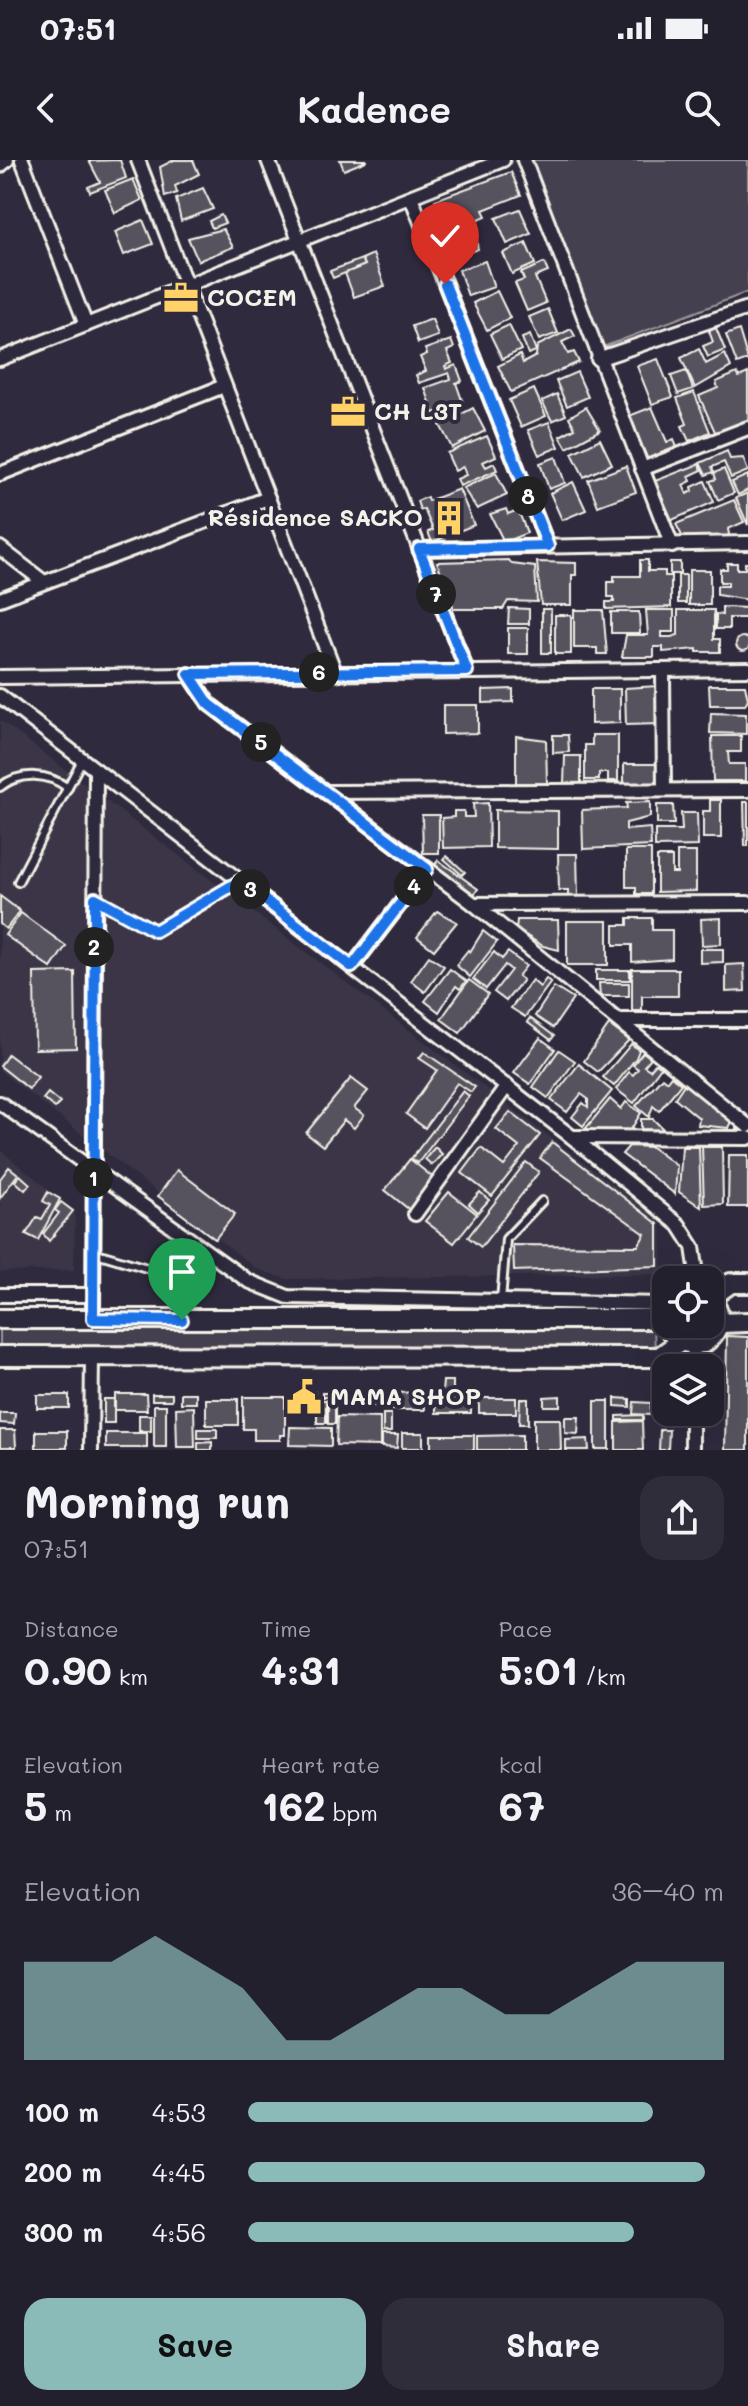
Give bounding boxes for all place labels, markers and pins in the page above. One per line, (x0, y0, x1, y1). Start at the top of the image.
pin (411, 202, 479, 284)
office icon: COCEM (162, 279, 200, 317)
place label: COCEM (207, 281, 297, 312)
office icon: CH L3T (329, 393, 367, 431)
place label: CH L3T (374, 395, 462, 426)
pin: 8 (508, 476, 548, 516)
building icon: Résidence SACKO (430, 499, 468, 537)
place label: Résidence SACKO (207, 501, 423, 532)
pin: 7 (416, 574, 456, 614)
pin: 6 (299, 652, 339, 692)
pin: 5 (241, 722, 281, 762)
pin: 4 (394, 866, 434, 906)
pin: 3 (230, 869, 270, 909)
pin: 2 (74, 927, 114, 967)
pin: 1 (73, 1158, 113, 1198)
pin (148, 1238, 216, 1320)
public building icon: MAMA SHOP (285, 1378, 323, 1416)
place label: MAMA SHOP (330, 1380, 481, 1411)

